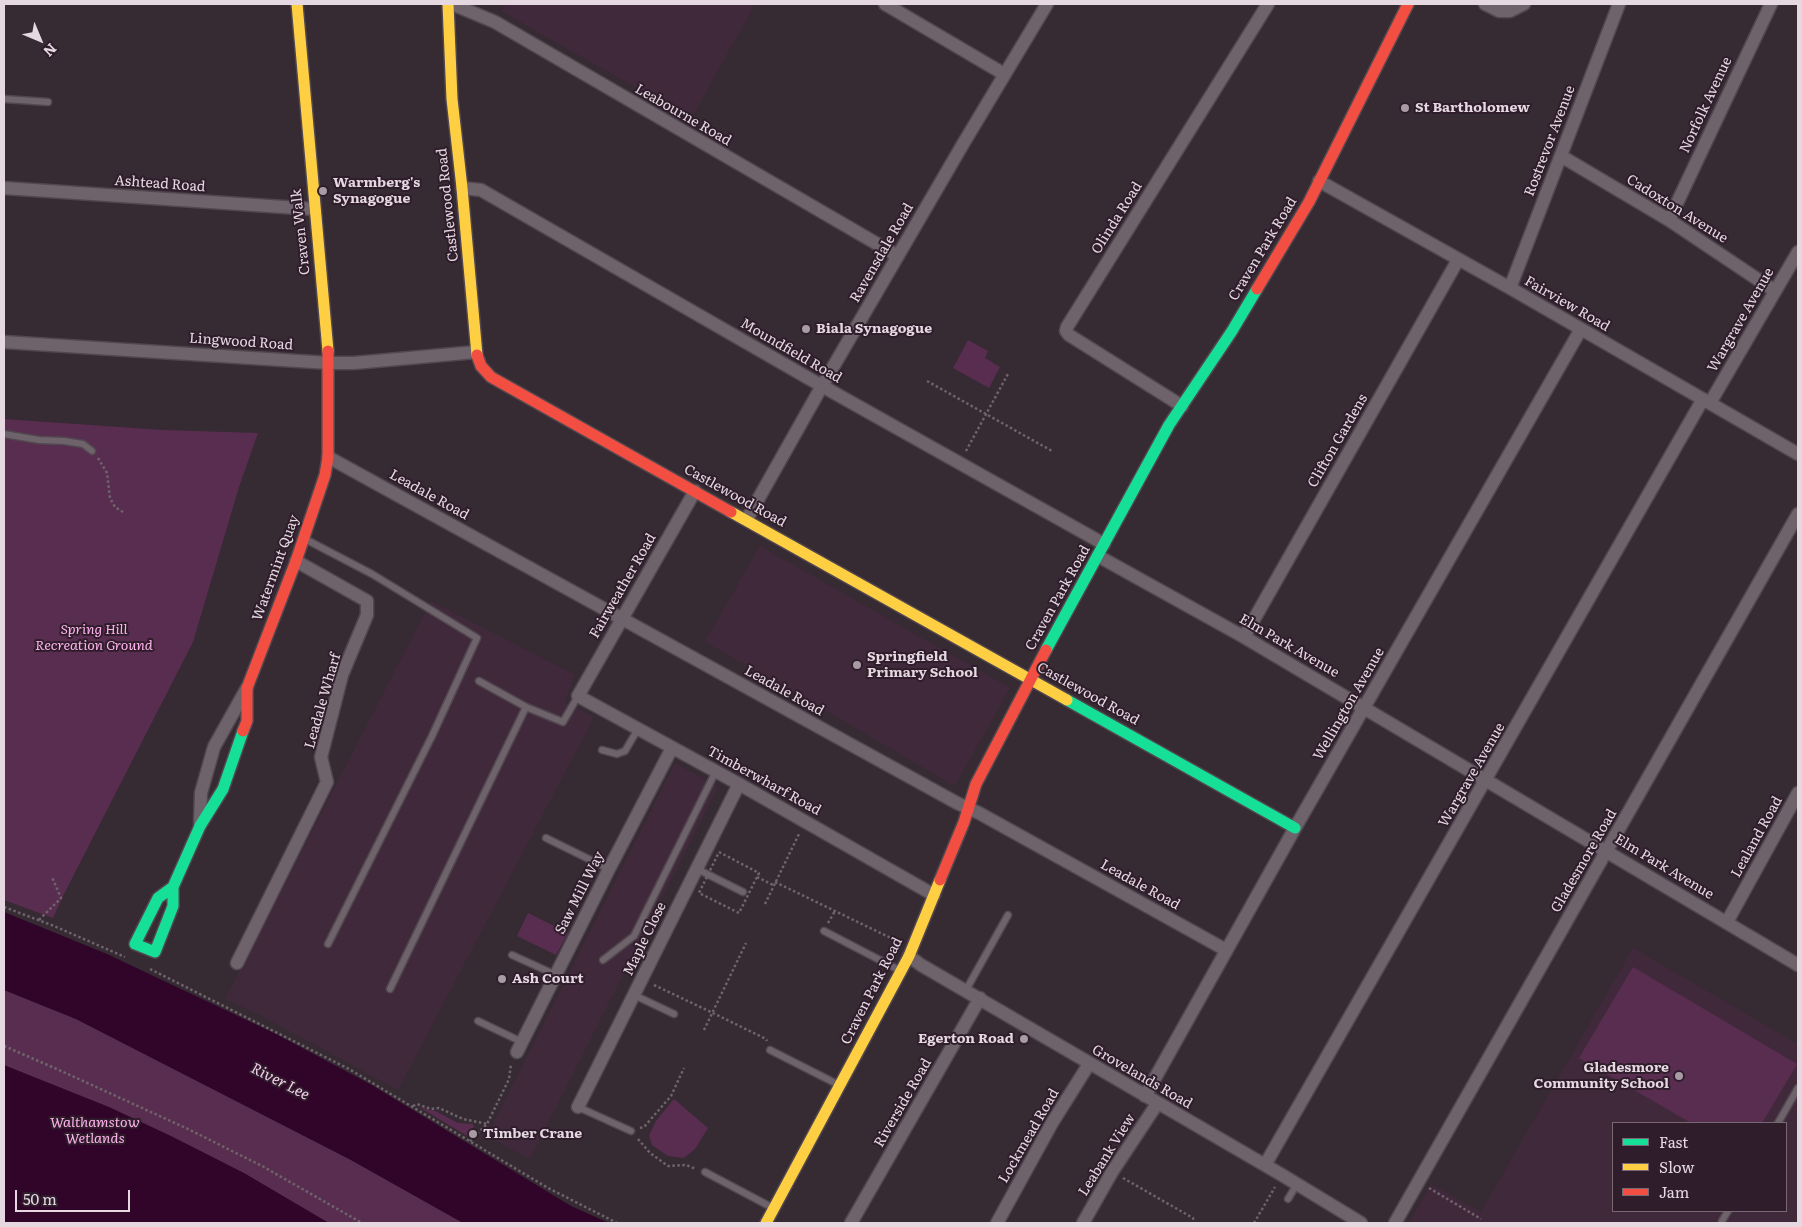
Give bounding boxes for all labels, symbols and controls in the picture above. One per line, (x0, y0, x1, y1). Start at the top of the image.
north arrow (15, 15, 65, 65)
text: N (39, 39, 62, 62)
street label: Norfolk Avenue (1676, 54, 1736, 156)
street label: Leabourne Road (632, 81, 734, 149)
street label: Rostrevor Avenue (1521, 83, 1579, 199)
place label: St Bartholomew (1415, 100, 1530, 116)
marker: St Bartholomew (1399, 102, 1411, 114)
street label: Castlewood Road (434, 147, 462, 263)
street label: Cadoxton Avenue (1623, 171, 1731, 247)
street label: Ashtead Road (114, 172, 206, 196)
place label: Warmberg's Synagogue (333, 175, 420, 208)
street label: Olinda Road (1088, 179, 1146, 257)
marker: Warmberg's Synagogue (317, 185, 329, 197)
street label: Craven Walk (288, 188, 314, 276)
street label: Craven Park Road (1225, 194, 1301, 304)
street label: Ravensdale Road (847, 200, 917, 306)
street label: Wargrave Avenue (1704, 265, 1778, 375)
street label: Fairview Road (1521, 273, 1613, 335)
street label: Moundfield Road (737, 315, 845, 387)
place label: Biala Synagogue (816, 321, 932, 337)
marker: Biala Synagogue (800, 323, 812, 335)
street label: Lingwood Road (188, 330, 294, 354)
street label: Clifton Gardens (1305, 391, 1371, 491)
street label: Castlewood Road (681, 461, 789, 531)
street label: Leadale Road (386, 466, 472, 524)
street label: Watermint Quay (249, 513, 303, 623)
street label: Fairweather Road (586, 531, 660, 641)
street label: Craven Park Road (1022, 542, 1094, 654)
street label: Elm Park Avenue (1236, 611, 1342, 681)
park label: Spring Hill Recreation Ground (35, 622, 153, 654)
street label: Wellington Avenue (1310, 645, 1388, 763)
place label: Springfield Primary School (867, 649, 978, 682)
street label: Leadale Wharf (301, 651, 345, 751)
marker: Springfield Primary School (851, 659, 863, 671)
street label: Castlewood Road (1034, 659, 1142, 729)
street label: Leadale Road (741, 662, 827, 720)
street label: Wargrave Avenue (1435, 720, 1509, 830)
street label: Timberwharf Road (704, 743, 824, 819)
street label: Lealand Road (1728, 793, 1786, 881)
street label: Gladesmore Road (1548, 806, 1620, 916)
street label: Elm Park Avenue (1611, 831, 1717, 903)
street label: Saw Mill Way (552, 849, 608, 937)
street label: Leadale Road (1097, 856, 1183, 914)
street label: Maple Close (620, 899, 670, 979)
street label: Craven Park Road (838, 935, 906, 1047)
place label: Ash Court (512, 971, 584, 987)
marker: Ash Court (496, 973, 508, 985)
place label: Egerton Road (918, 1031, 1014, 1047)
marker: Egerton Road (1018, 1033, 1030, 1045)
street label: Grovelands Road (1089, 1041, 1195, 1113)
street label: Riverside Road (871, 1056, 935, 1150)
water label: River Lee (248, 1060, 312, 1104)
place label: Gladesmore Community School (1534, 1060, 1669, 1092)
marker: Gladesmore Community School (1673, 1070, 1685, 1082)
street label: Lockmead Road (995, 1086, 1063, 1186)
street label: Leabank View (1075, 1111, 1139, 1199)
park label: Walthamstow Wetlands (50, 1115, 140, 1148)
legend (1612, 1122, 1787, 1212)
place label: Timber Crane (483, 1126, 582, 1142)
marker: Timber Crane (467, 1128, 479, 1140)
text: Fast (1659, 1130, 1688, 1153)
text: Slow (1659, 1155, 1694, 1178)
scale bar (18, 1180, 132, 1212)
text: Jam (1659, 1180, 1689, 1203)
text: 50 m (23, 1187, 57, 1210)

